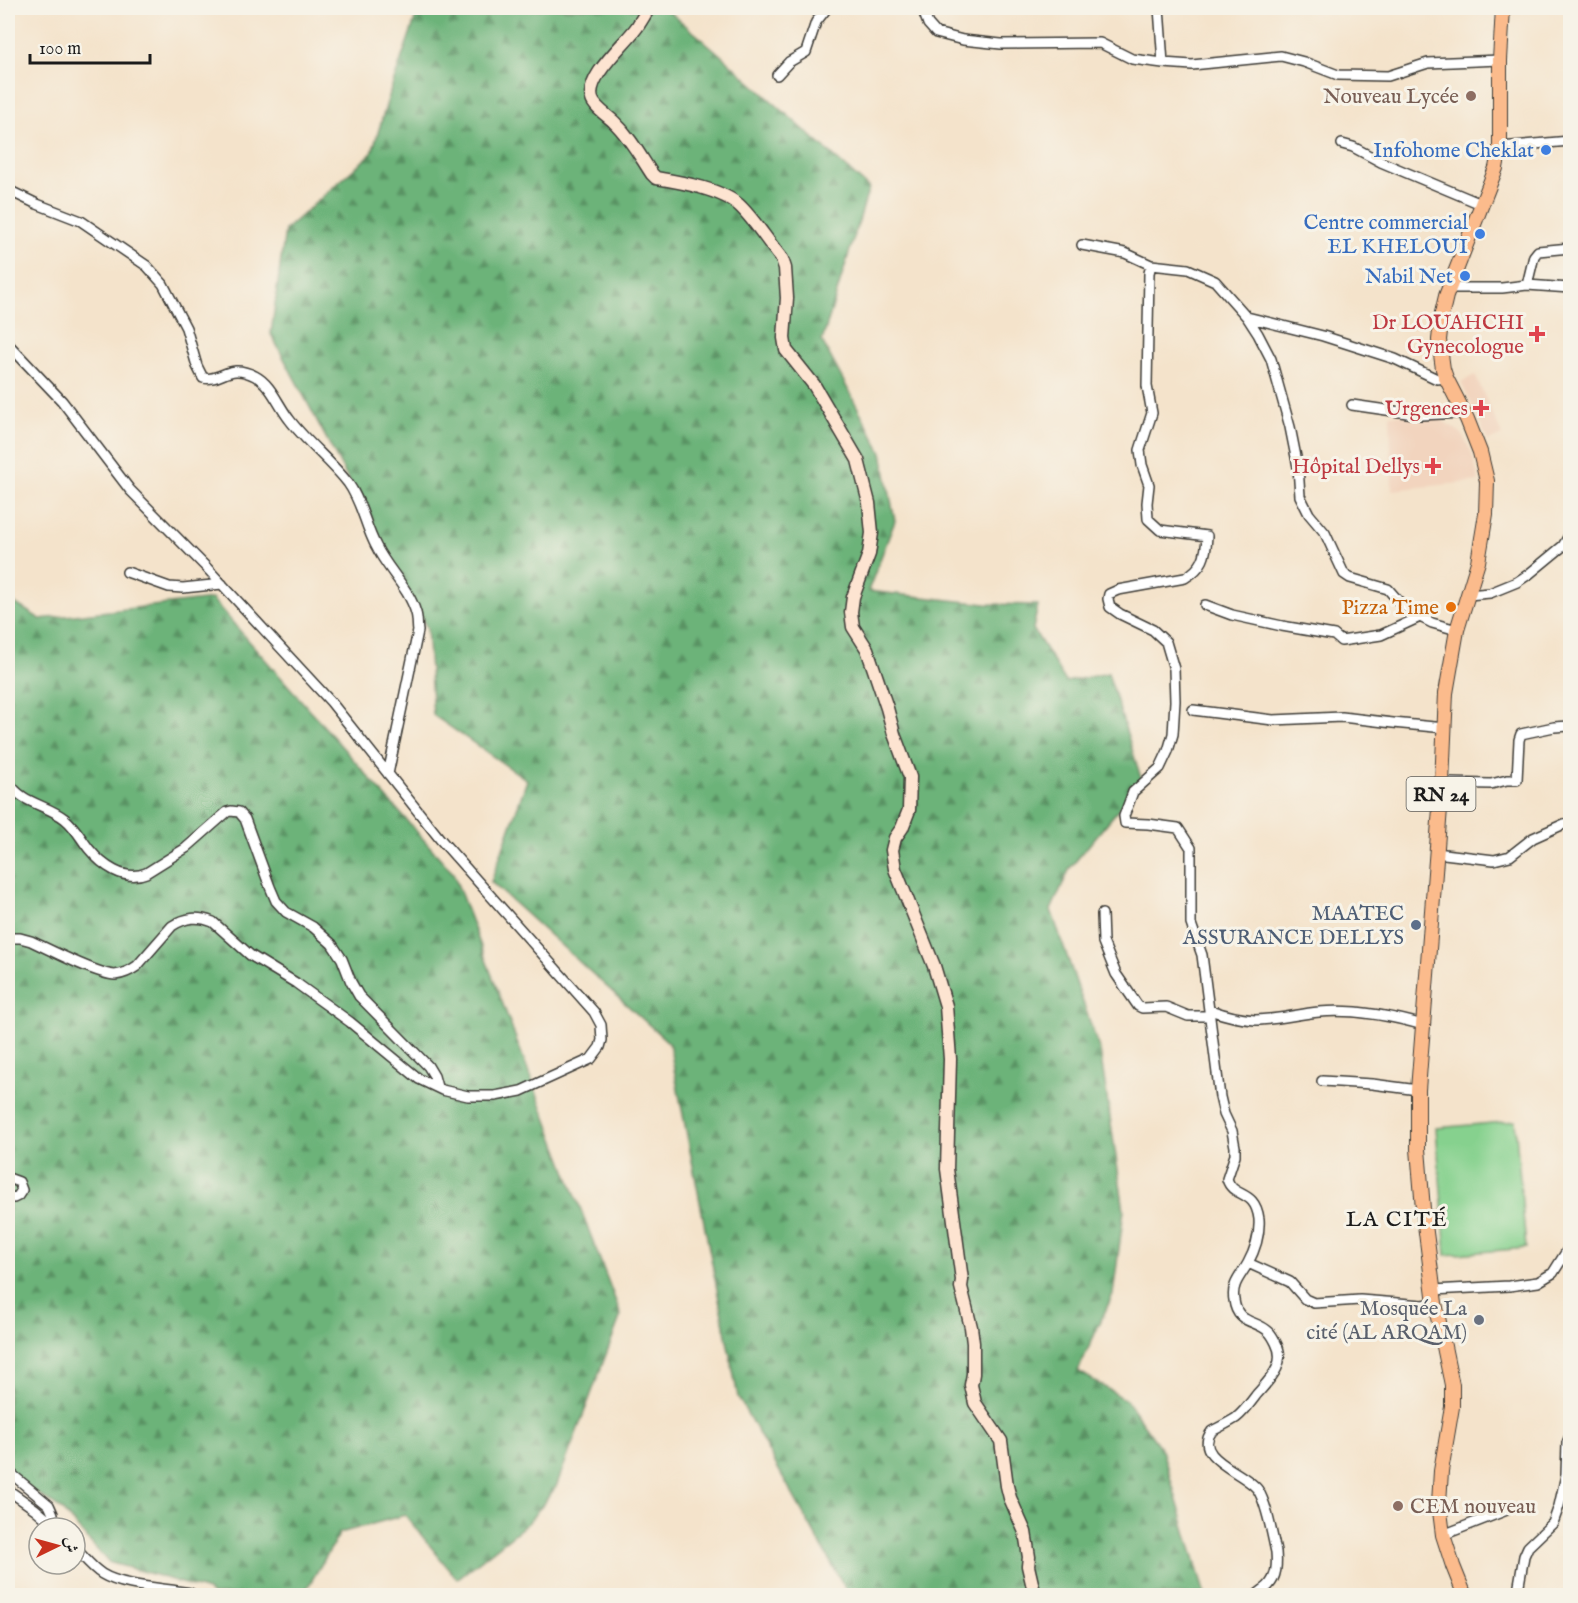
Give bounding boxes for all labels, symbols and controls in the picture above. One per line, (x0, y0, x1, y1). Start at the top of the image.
scale bar (30, 27, 150, 65)
text: 100 m (39, 38, 81, 61)
place label: Nouveau Lycée (1323, 84, 1459, 111)
marker: Nouveau Lycée (1464, 89, 1478, 103)
place label: Infohome Cheklat (1373, 138, 1534, 165)
marker: Infohome Cheklat (1539, 143, 1553, 157)
place label: Centre commercial EL KHELOUI (1304, 210, 1468, 261)
marker: Centre commercial EL KHELOUI (1473, 227, 1487, 241)
place label: Nabil Net (1365, 264, 1453, 291)
marker: Nabil Net (1458, 269, 1472, 283)
place label: Dr LOUAHCHI Gynecologue (1372, 310, 1524, 361)
marker: Dr LOUAHCHI Gynecologue (1528, 325, 1546, 343)
place label: Urgences (1385, 396, 1468, 423)
marker: Urgences (1472, 399, 1490, 417)
place label: Hôpital Dellys (1292, 454, 1420, 481)
marker: Hôpital Dellys (1424, 457, 1442, 475)
place label: Pizza Time (1341, 595, 1439, 622)
marker: Pizza Time (1444, 600, 1458, 614)
road number: RN 24 (1406, 777, 1476, 811)
place label: MAATEC ASSURANCE DELLYS (1182, 901, 1404, 952)
marker: MAATEC ASSURANCE DELLYS (1409, 918, 1423, 932)
district label: LA CITÉ (1346, 1206, 1448, 1234)
place label: Mosquée La cité (AL ARQAM) (1306, 1296, 1468, 1347)
marker: Mosquée La cité (AL ARQAM) (1472, 1313, 1486, 1327)
place label: CEM nouveau (1410, 1494, 1536, 1521)
marker: CEM nouveau (1391, 1499, 1405, 1513)
north arrow (27, 1516, 87, 1576)
text: ش (59, 1536, 81, 1554)

